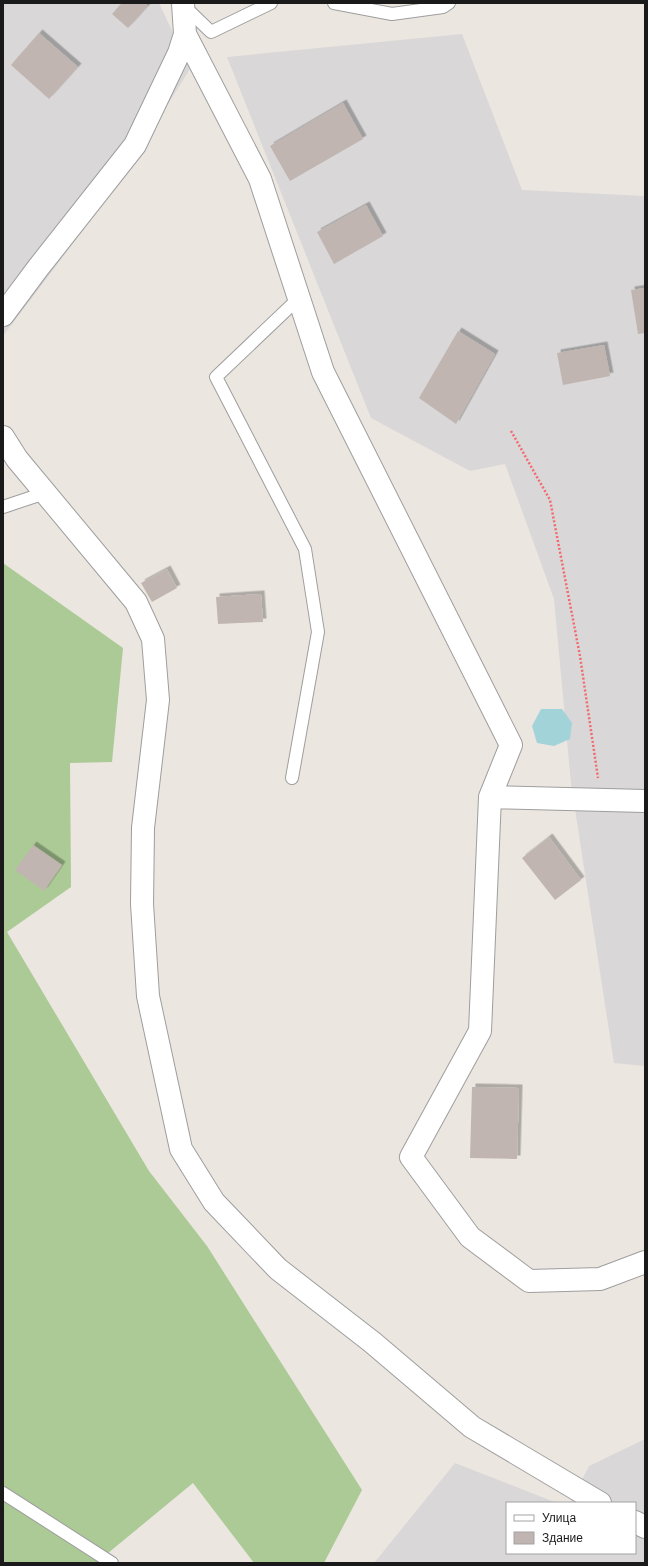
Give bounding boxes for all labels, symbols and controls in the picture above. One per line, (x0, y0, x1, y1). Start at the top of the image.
legend (506, 1502, 636, 1554)
text: Улица (542, 1510, 576, 1525)
text: Здание (542, 1530, 583, 1545)

